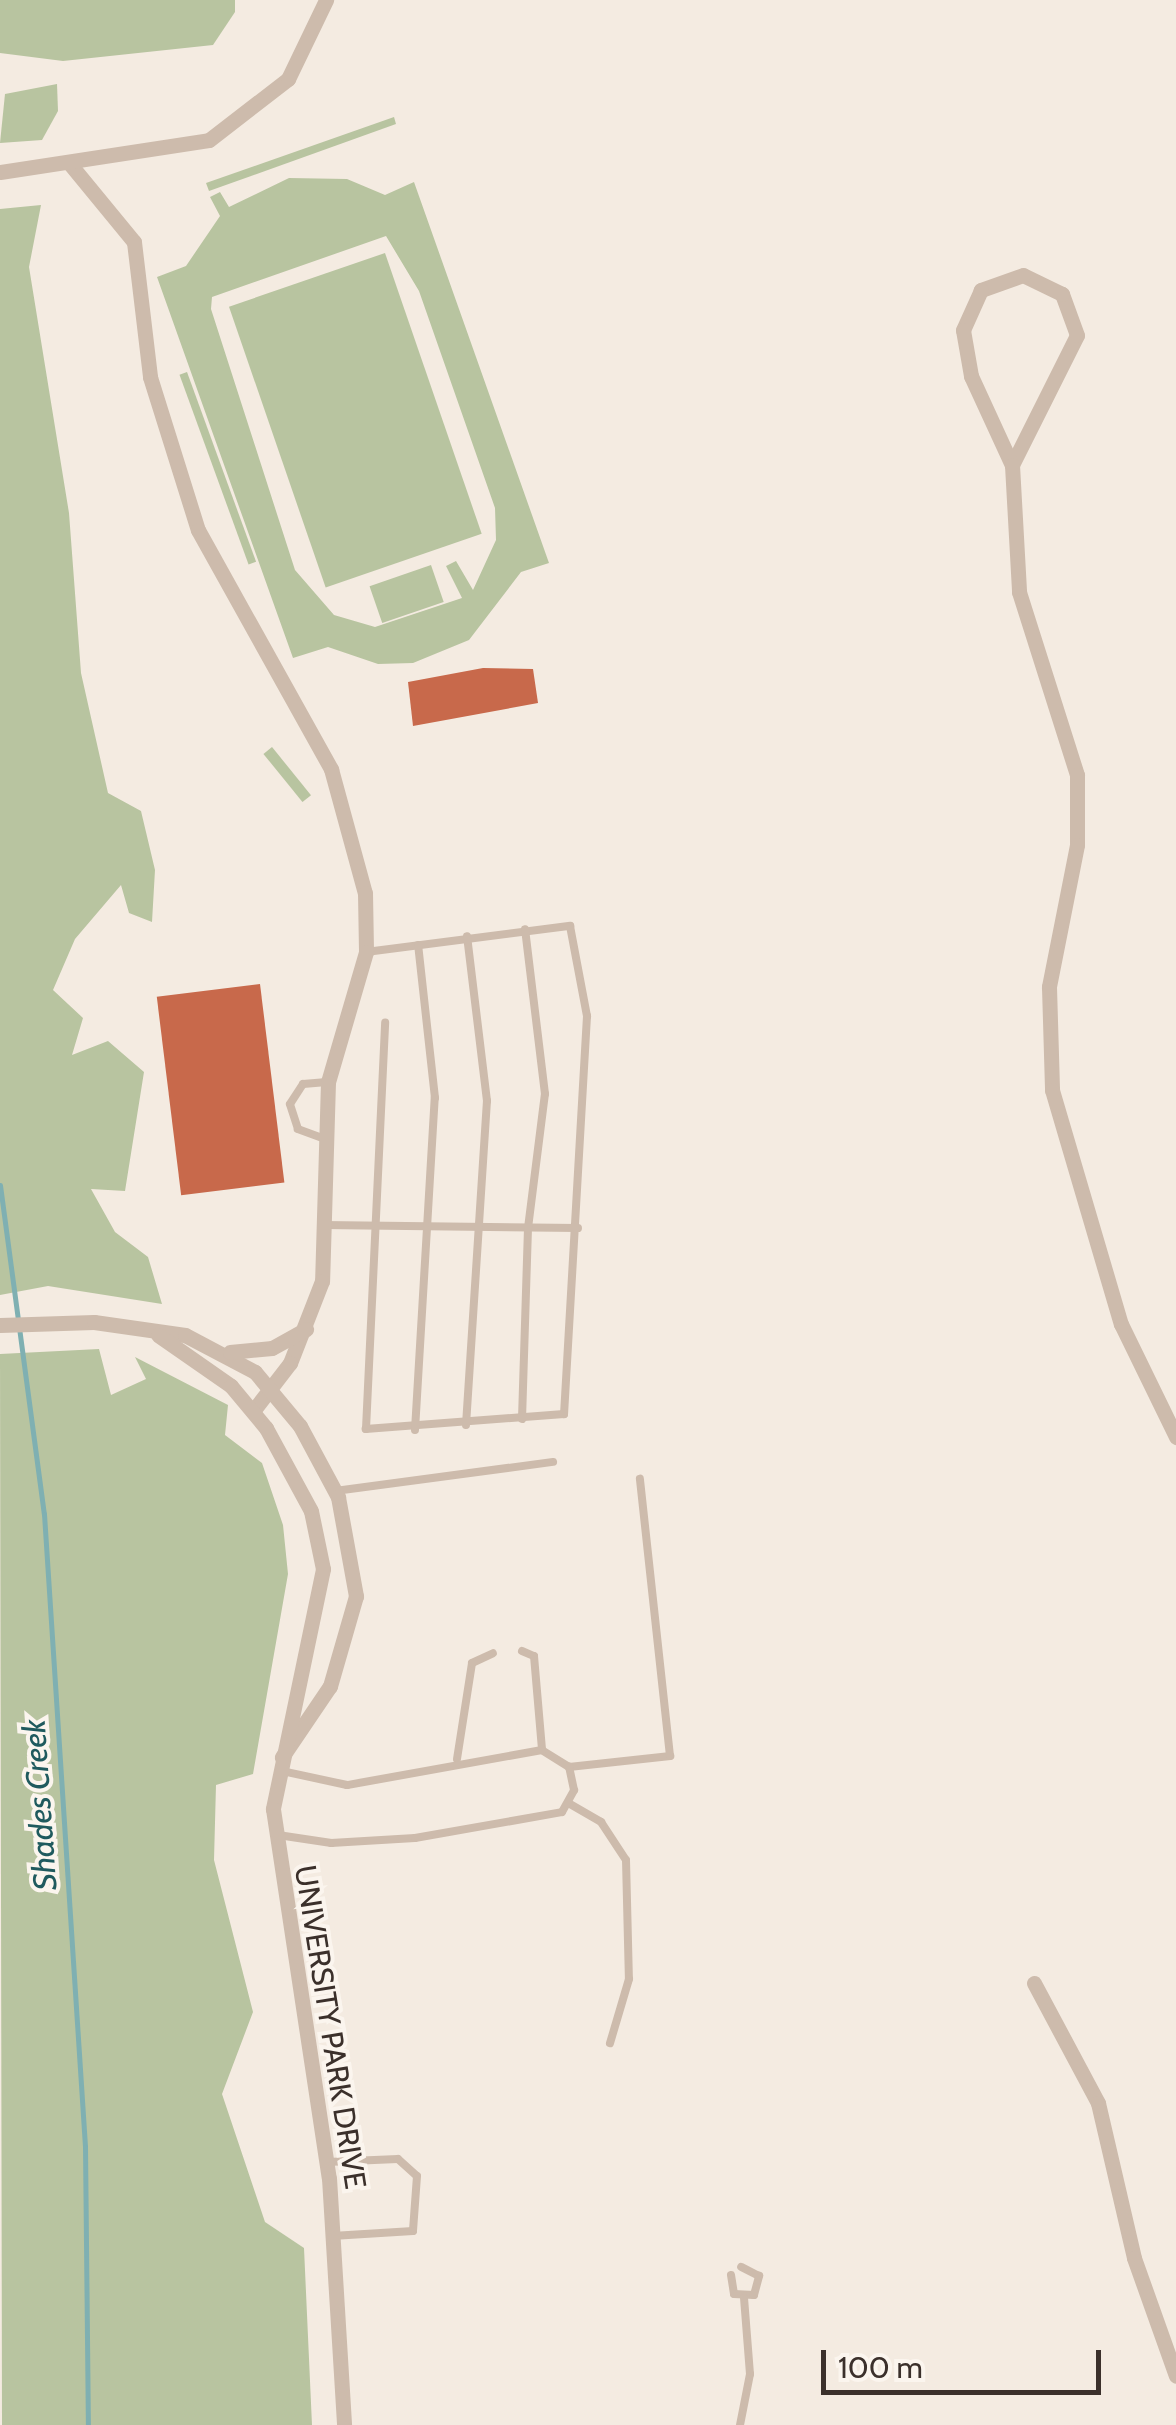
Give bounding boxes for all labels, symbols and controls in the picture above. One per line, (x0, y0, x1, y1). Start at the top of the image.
water label: Shades Creek (15, 1718, 65, 1892)
street label: UNIVERSITY PARK DRIVE (287, 1863, 373, 2191)
scale bar (826, 2330, 1106, 2392)
text: 100 m (838, 2349, 923, 2386)

